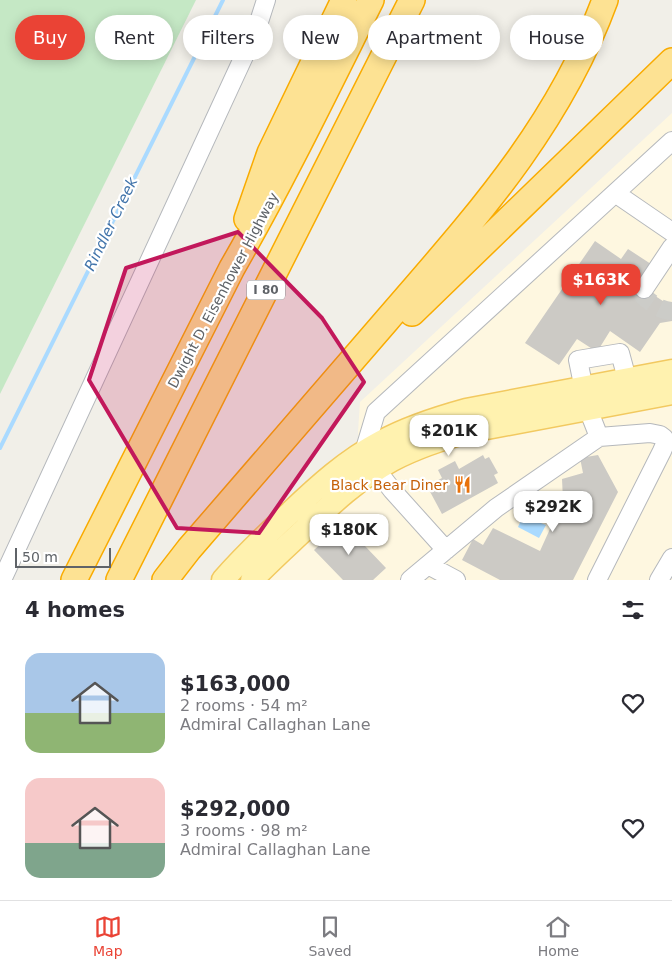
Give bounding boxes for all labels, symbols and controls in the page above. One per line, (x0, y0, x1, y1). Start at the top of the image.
chip: Buy (15, 15, 85, 60)
chip: Rent (95, 15, 173, 60)
chip: Filters (183, 15, 273, 60)
chip: New (283, 15, 358, 60)
chip: Apartment (368, 15, 500, 60)
chip: House (510, 15, 603, 60)
water label: Rindler Creek (81, 173, 142, 274)
street label: Dwight D. Eisenhower Highway (164, 189, 282, 391)
pin: $163K (566, 264, 636, 306)
text: $163K (573, 270, 629, 289)
road number: I 80 (247, 280, 285, 300)
pin: $201K (414, 414, 484, 457)
text: $201K (421, 421, 477, 440)
restaurant icon: Black Bear Diner (452, 475, 472, 495)
place label: Black Bear Diner (331, 477, 448, 493)
pin: $292K (518, 490, 588, 533)
text: $292K (525, 497, 581, 516)
pin: $180K (314, 514, 384, 556)
text: $180K (321, 520, 377, 539)
scale bar (15, 545, 111, 568)
text: 50 m (22, 549, 58, 565)
icon: filters (619, 596, 647, 624)
text: 4 homes (25, 598, 125, 622)
text: $163,000 (180, 672, 290, 696)
icon: home (65, 673, 125, 733)
icon: heart (619, 689, 647, 717)
text: 2 rooms · 54 m² (180, 696, 308, 715)
text: Admiral Callaghan Lane (180, 715, 370, 734)
text: $292,000 (180, 797, 290, 821)
icon: home (65, 798, 125, 858)
icon: heart (619, 814, 647, 842)
text: 3 rooms · 98 m² (180, 821, 308, 840)
text: Admiral Callaghan Lane (180, 840, 370, 859)
tab: Map (93, 913, 123, 959)
tab: Saved (308, 913, 352, 959)
tab: Home (538, 913, 579, 959)

